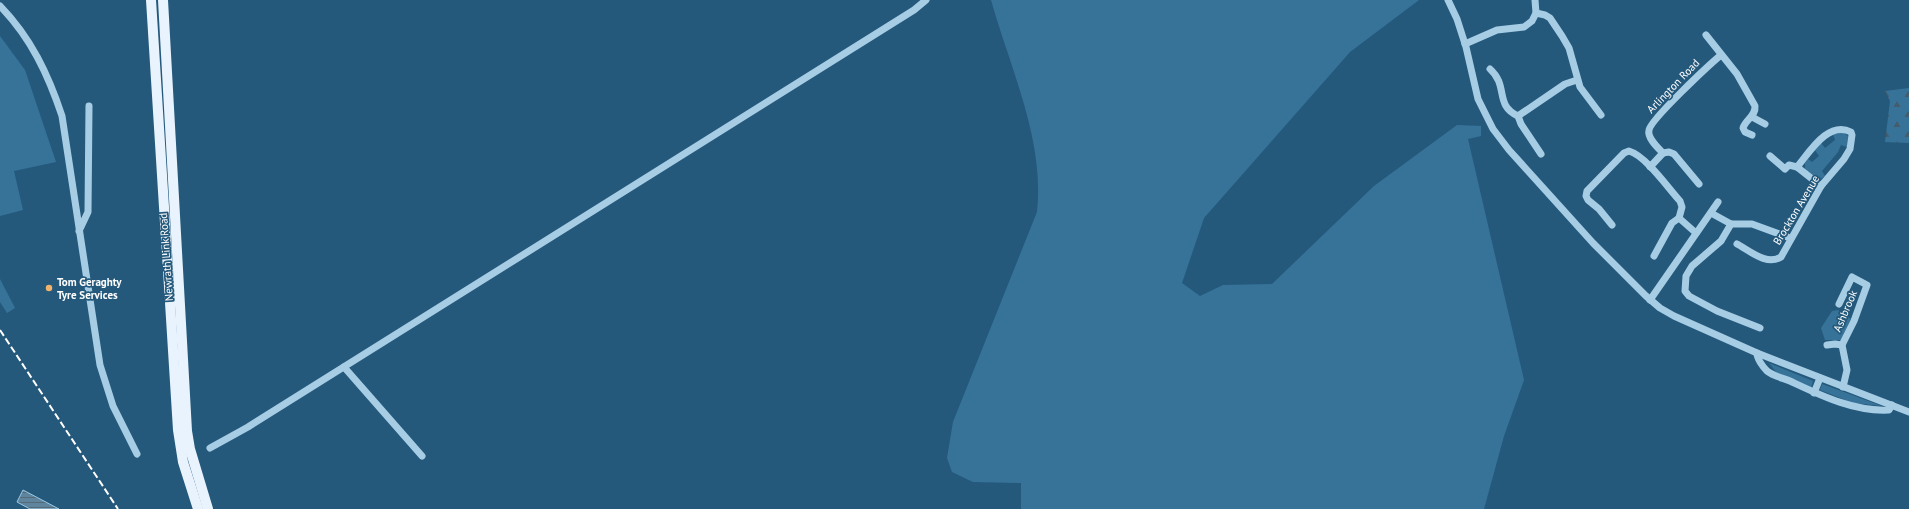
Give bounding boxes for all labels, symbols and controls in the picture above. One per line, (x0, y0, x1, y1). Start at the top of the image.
street label: Arlington Road (1644, 56, 1702, 116)
street label: Brockton Avenue (1770, 172, 1822, 247)
street label: Newrath Link Road (156, 212, 176, 302)
place label: Tom Geraghty Tyre Services (57, 275, 122, 302)
marker: Tom Geraghty Tyre Services (44, 283, 54, 293)
street label: Ashbrook (1830, 287, 1860, 334)

